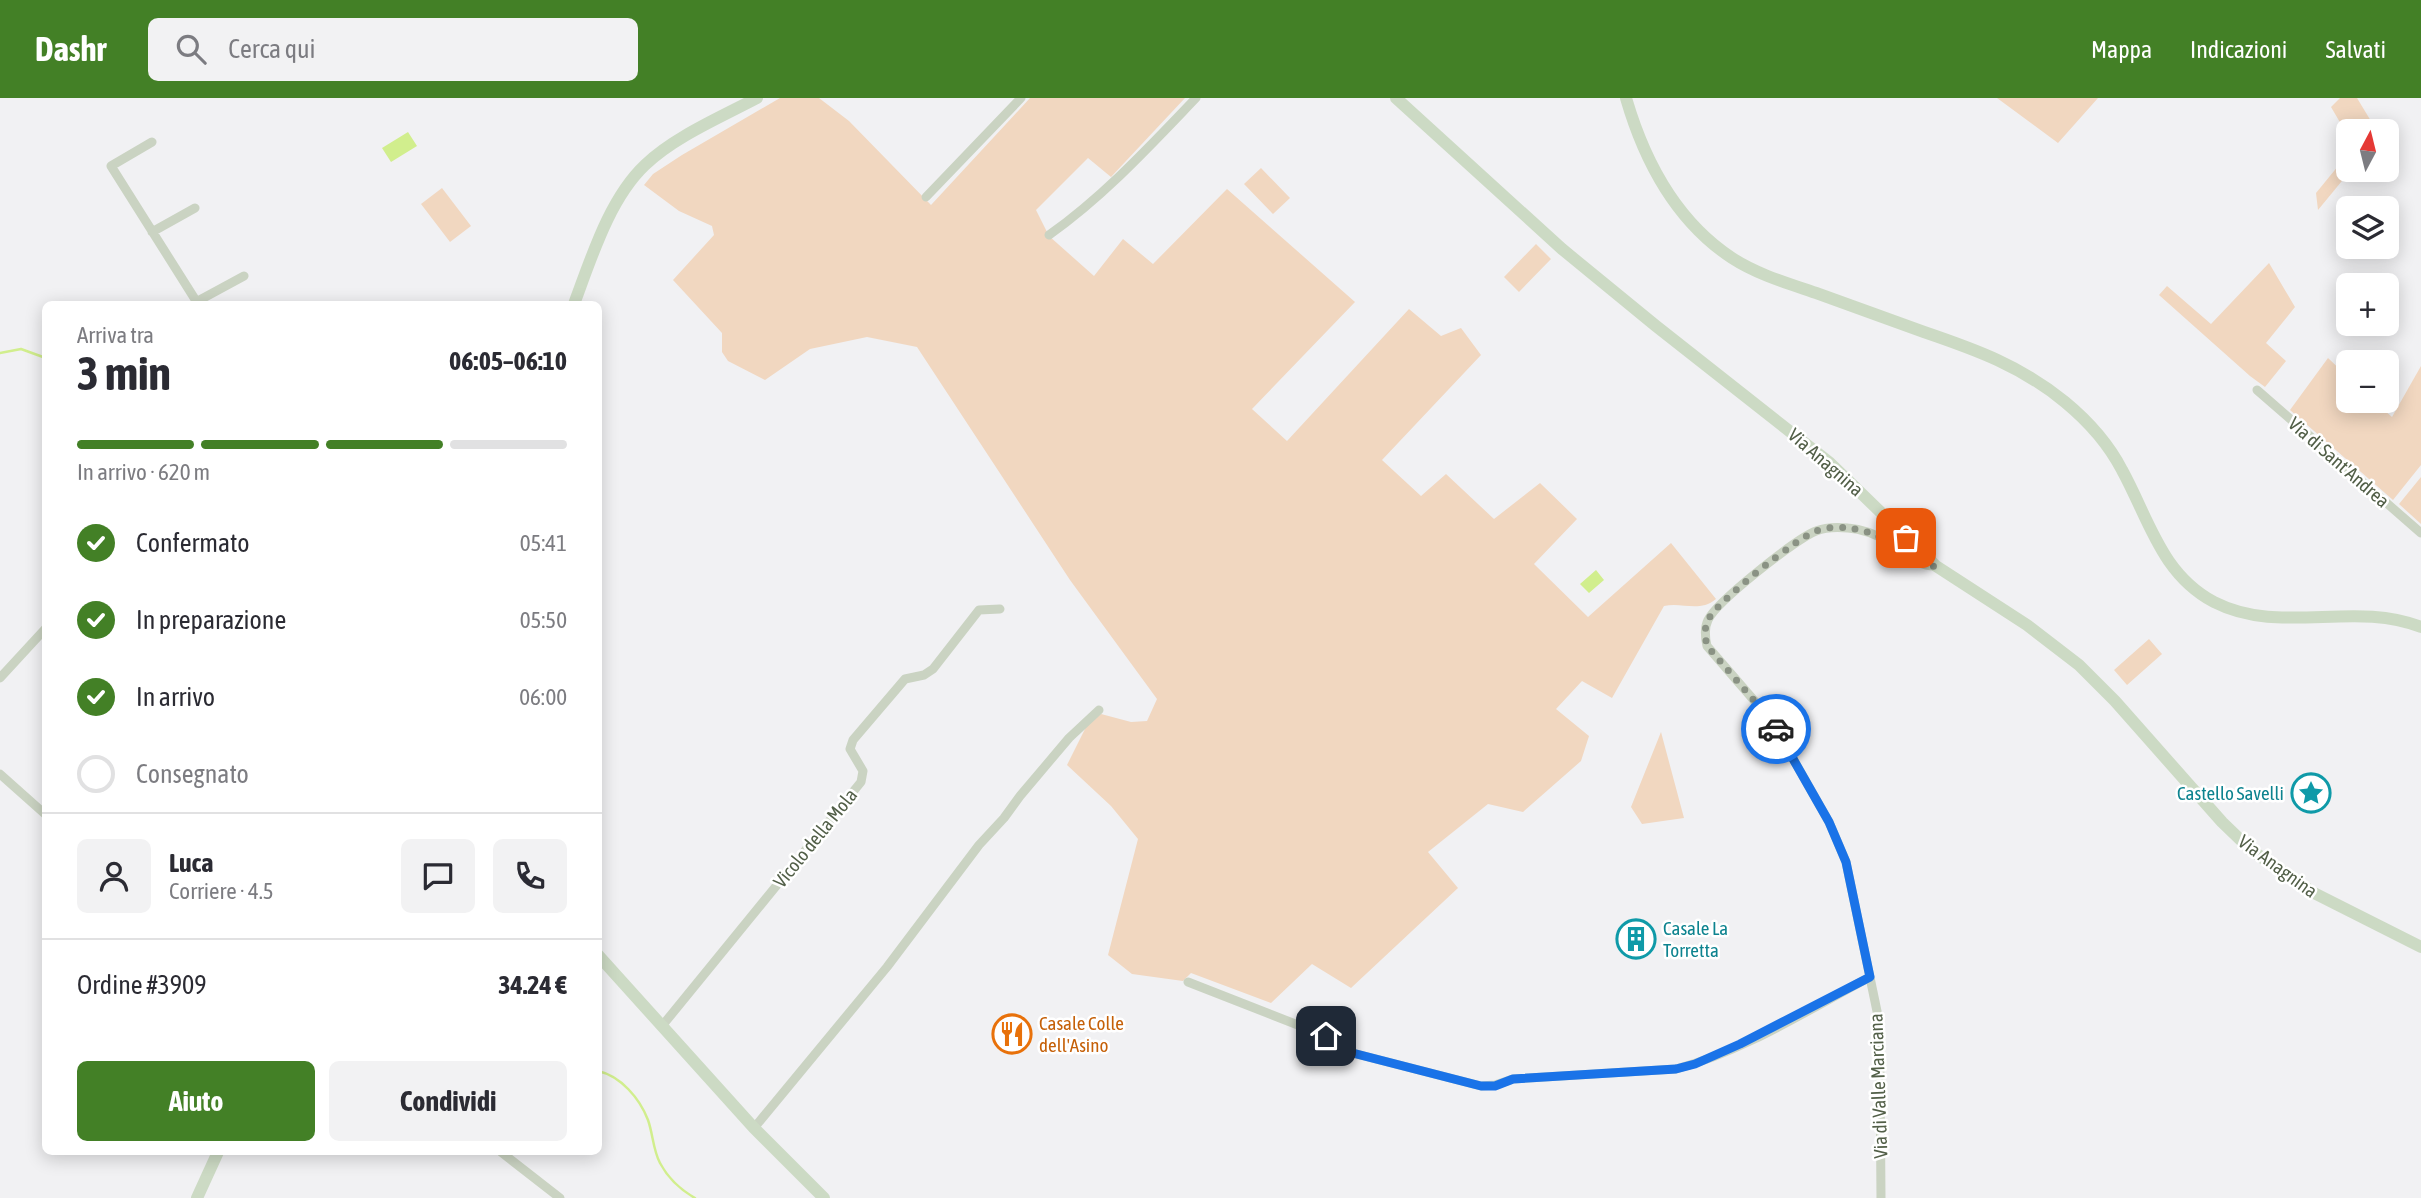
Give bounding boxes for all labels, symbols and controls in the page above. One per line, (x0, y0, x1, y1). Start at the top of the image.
search box (148, 18, 638, 81)
text: Dashr (35, 30, 106, 68)
icon: search (172, 30, 210, 68)
text: Cerca qui (228, 34, 316, 64)
text: Mappa (2091, 36, 2152, 63)
text: Indicazioni (2190, 36, 2287, 63)
text: Salvati (2325, 36, 2386, 63)
north arrow (2336, 119, 2399, 182)
map controls (2336, 119, 2399, 413)
button: layers (2336, 196, 2399, 259)
button: + (2336, 273, 2399, 336)
text: Arriva tra (77, 322, 154, 348)
text: 06:05–06:10 (449, 346, 567, 376)
text: 3 min (77, 347, 171, 400)
button: − (2336, 350, 2399, 413)
street label: Via di Sant'Andrea (2284, 412, 2394, 512)
street label: Via Anagnina (1784, 423, 1868, 501)
text: In arrivo · 620 m (77, 459, 210, 485)
pin (1876, 508, 1936, 568)
icon: bag (1887, 519, 1925, 557)
icon: check (77, 524, 115, 562)
text: Confermato (136, 528, 249, 558)
text: 05:41 (520, 530, 567, 556)
icon: check (77, 601, 115, 639)
text: In preparazione (136, 605, 286, 635)
text: 05:50 (520, 607, 567, 633)
icon: check (77, 678, 115, 716)
text: In arrivo (136, 682, 215, 712)
text: 06:00 (519, 684, 567, 710)
courier (1741, 694, 1811, 764)
icon: car (1757, 710, 1795, 748)
text: Consegnato (136, 759, 249, 789)
place icon: Castello Savelli (2290, 772, 2332, 814)
place label: Castello Savelli (2177, 782, 2284, 804)
street label: Vicolo della Mola (768, 784, 862, 892)
street label: Via Anagnina (2234, 830, 2322, 902)
button: person (77, 839, 151, 913)
button: chat (401, 839, 475, 913)
button: phone (493, 839, 567, 913)
text: Luca (169, 848, 213, 878)
text: Corriere · 4.5 (169, 878, 274, 904)
place label: Casale La Torretta (1663, 917, 1728, 961)
building icon: Casale La Torretta (1615, 918, 1657, 960)
text: Ordine #3909 (77, 970, 206, 1000)
text: 34.24 € (498, 970, 567, 1000)
pin (1296, 1006, 1356, 1066)
place label: Casale Colle dell'Asino (1039, 1012, 1124, 1056)
restaurant icon: Casale Colle dell'Asino (991, 1013, 1033, 1055)
street label: Via di Valle Marciana (1864, 1013, 1892, 1159)
icon: home (1307, 1017, 1345, 1055)
button: Aiuto (77, 1061, 315, 1141)
button: Condividi (329, 1061, 567, 1141)

